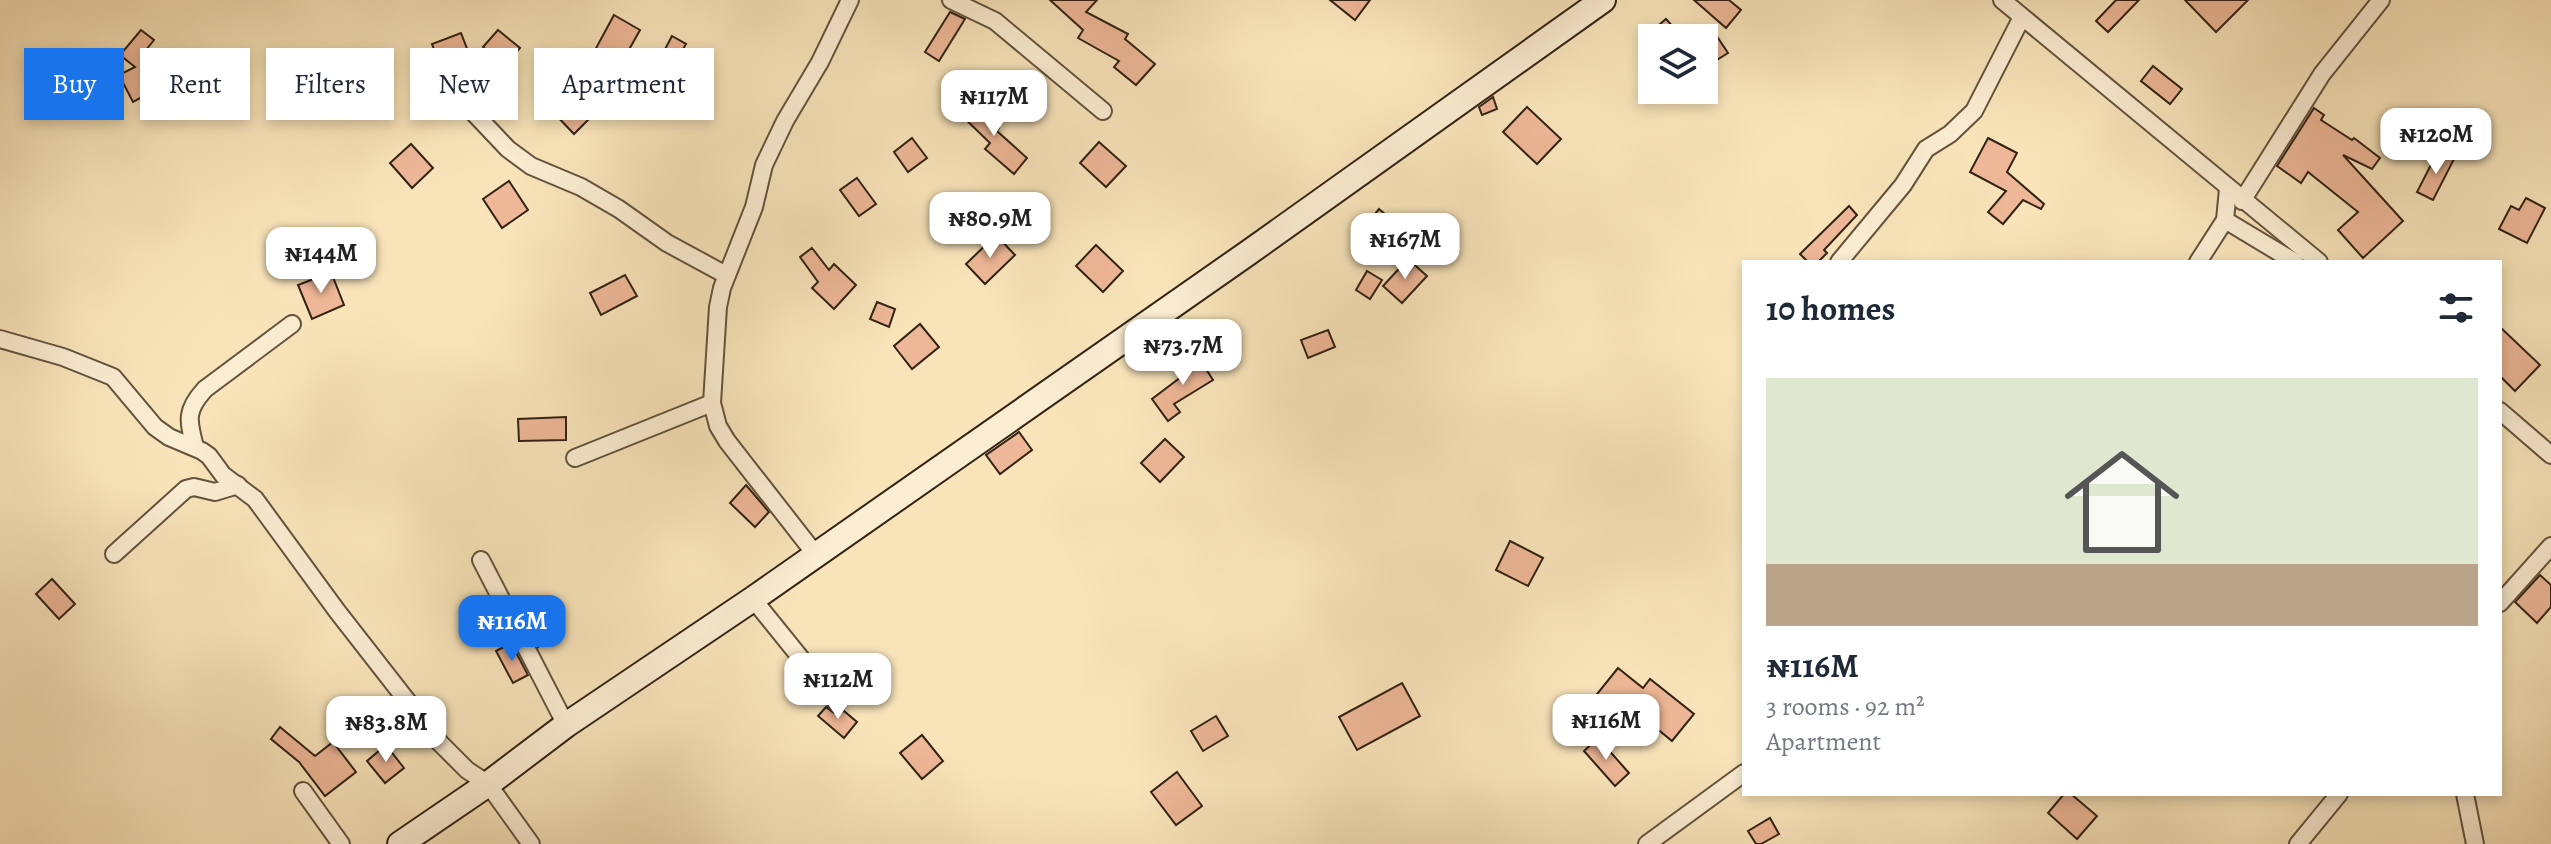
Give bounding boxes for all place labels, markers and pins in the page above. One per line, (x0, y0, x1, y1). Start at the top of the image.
pin: ₦117M (938, 70, 1050, 138)
pin: ₦120M (2380, 108, 2492, 176)
pin: ₦80.9M (925, 192, 1055, 260)
pin: ₦167M (1349, 213, 1461, 281)
pin: ₦144M (265, 227, 377, 295)
pin: ₦73.7M (1118, 319, 1248, 387)
pin: ₦116M (456, 595, 568, 663)
pin: ₦112M (782, 653, 894, 721)
pin: ₦116M (1550, 694, 1662, 762)
pin: ₦83.8M (321, 696, 451, 764)

